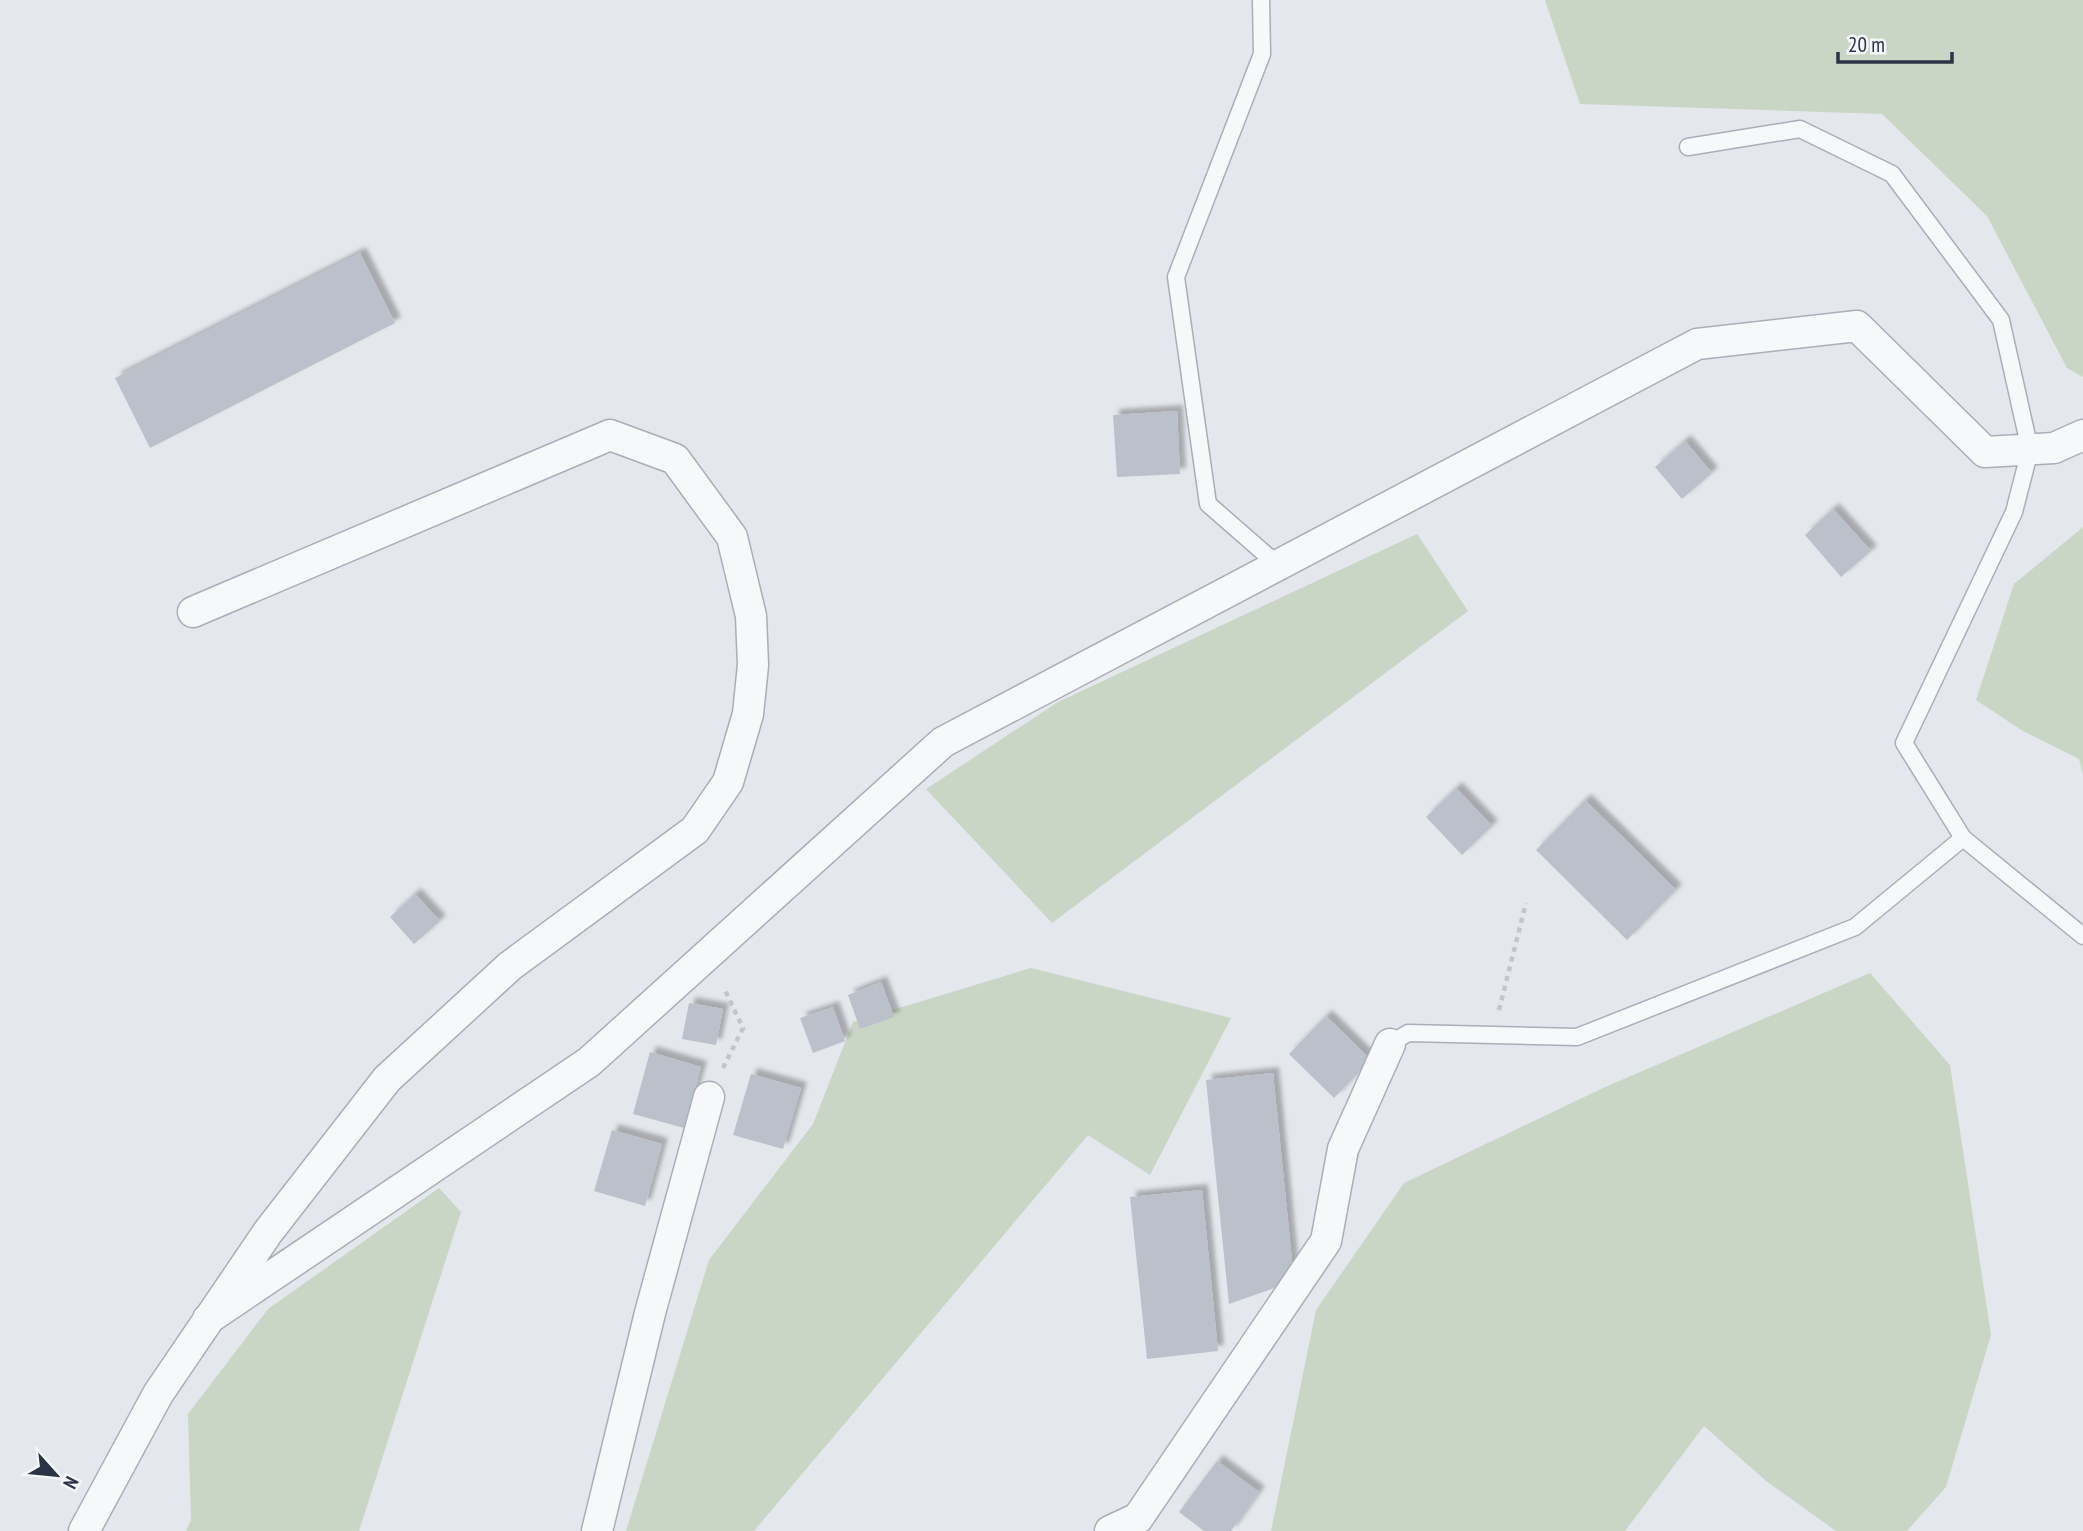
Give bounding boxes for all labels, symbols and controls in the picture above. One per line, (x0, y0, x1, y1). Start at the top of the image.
scale bar (1838, 21, 1952, 65)
text: 20 m (1848, 31, 1885, 58)
north arrow (21, 1440, 91, 1510)
text: N (58, 1473, 84, 1493)

